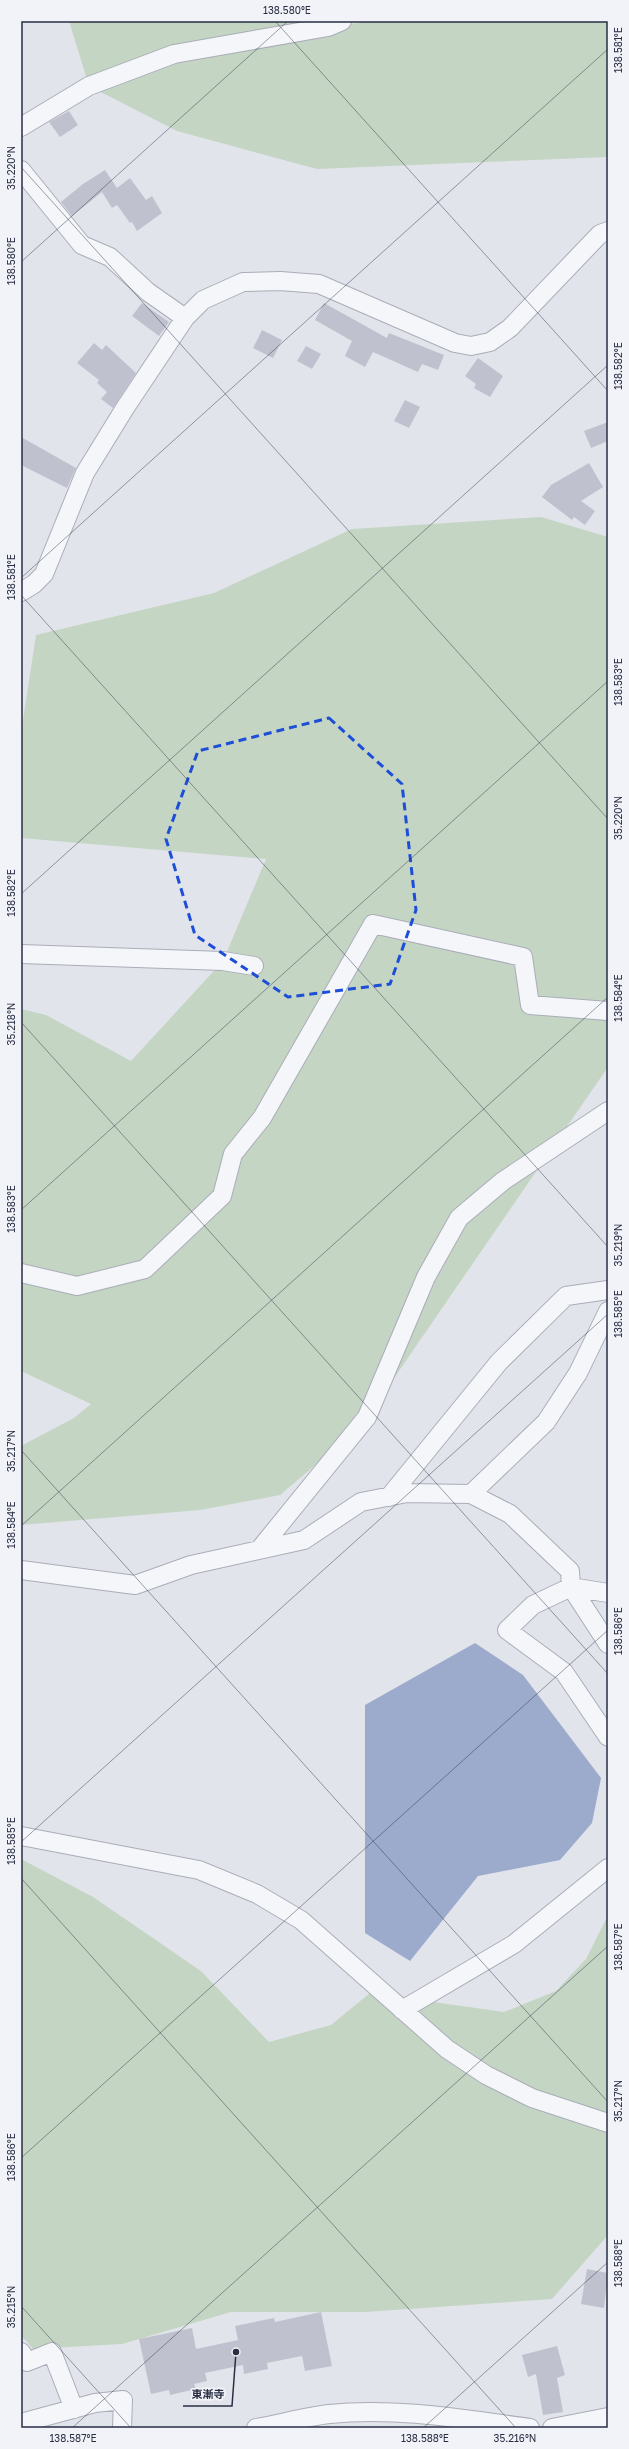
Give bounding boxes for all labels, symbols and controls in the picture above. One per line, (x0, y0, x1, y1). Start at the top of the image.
text: 138.580°E (263, 4, 311, 16)
text: 138.581°E (612, 27, 624, 73)
text: 35.220°N (5, 146, 17, 190)
text: 138.580°E (5, 237, 17, 285)
text: 138.582°E (612, 342, 624, 390)
text: 138.581°E (5, 554, 17, 600)
text: 138.583°E (612, 658, 624, 706)
text: 35.220°N (612, 796, 624, 840)
text: 138.582°E (5, 869, 17, 917)
text: 138.584°E (612, 974, 624, 1022)
text: 35.218°N (5, 1003, 17, 1045)
text: 138.583°E (5, 1185, 17, 1233)
text: 35.219°N (612, 1224, 624, 1266)
text: 138.585°E (612, 1290, 624, 1338)
text: 35.217°N (5, 1430, 17, 1472)
text: 138.584°E (5, 1501, 17, 1549)
text: 138.586°E (612, 1607, 624, 1655)
text: 138.585°E (5, 1817, 17, 1865)
text: 138.587°E (612, 1924, 624, 1971)
text: 35.217°N (612, 2080, 624, 2122)
text: 138.586°E (5, 2133, 17, 2181)
text: 138.588°E (612, 2239, 624, 2287)
text: 35.215°N (5, 2286, 17, 2328)
callout: 東漸寺 (183, 2383, 232, 2406)
text: 東漸寺 (192, 2387, 225, 2400)
text: 138.587°E (50, 2432, 97, 2444)
text: 138.588°E (401, 2432, 449, 2444)
text: 35.216°N (494, 2432, 536, 2444)

